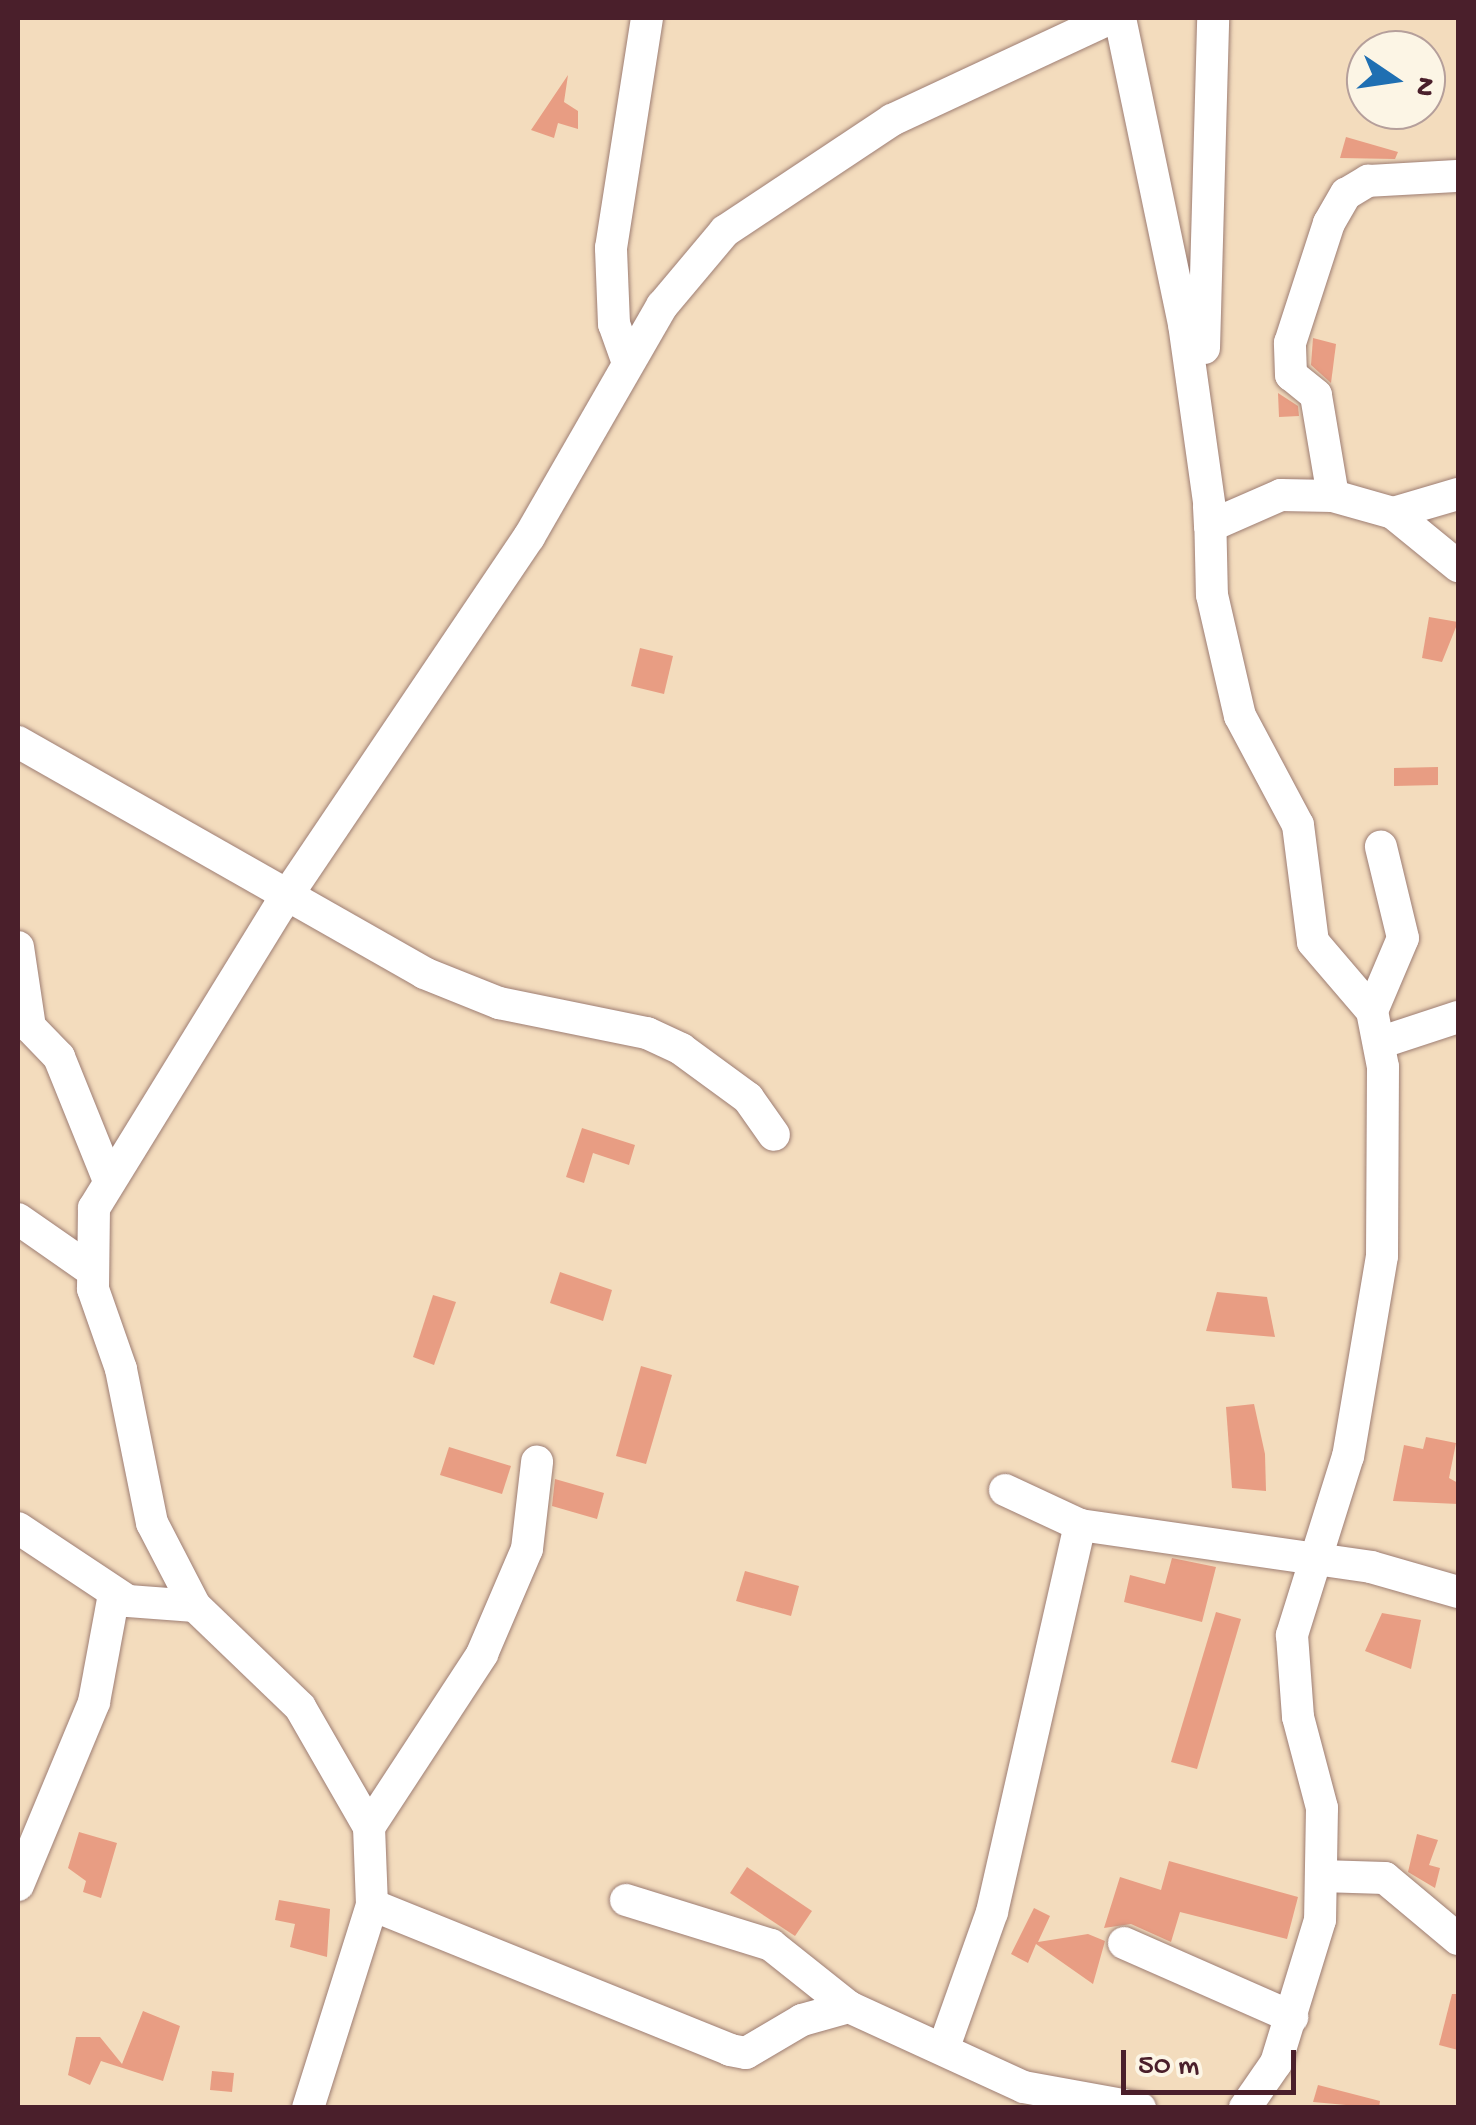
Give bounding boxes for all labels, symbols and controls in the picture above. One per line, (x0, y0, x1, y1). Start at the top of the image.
north arrow (1346, 30, 1446, 130)
text: N (1406, 74, 1442, 99)
scale bar (1126, 2030, 1301, 2092)
text: 50 m (1138, 2050, 1199, 2085)

